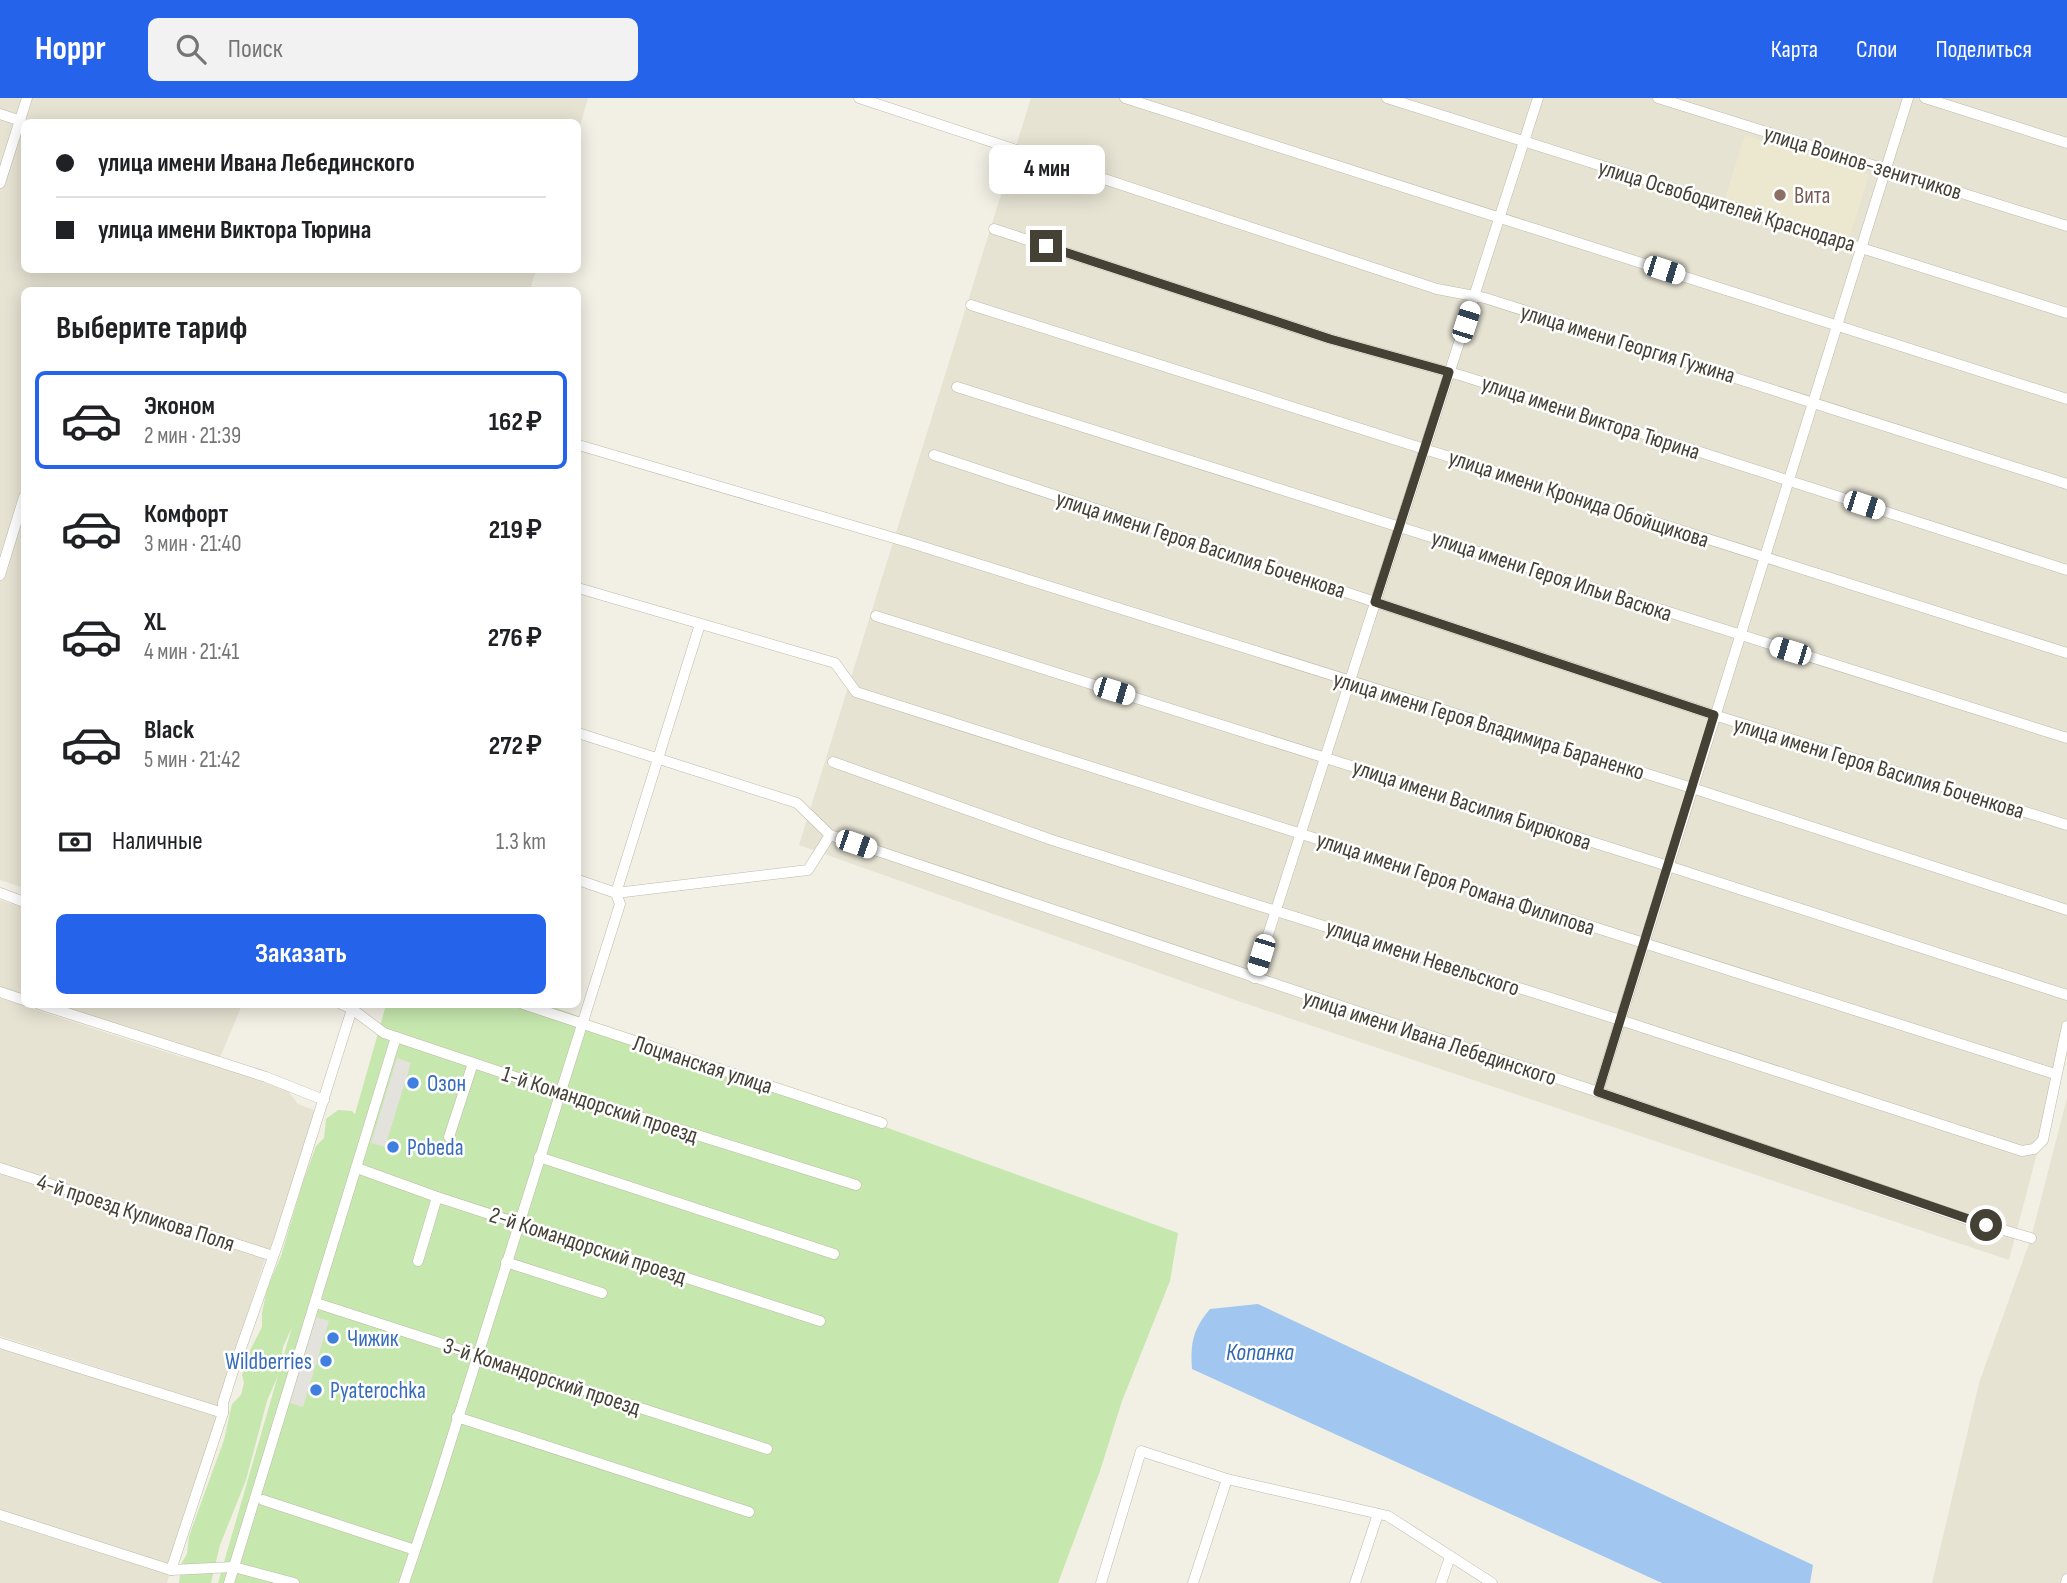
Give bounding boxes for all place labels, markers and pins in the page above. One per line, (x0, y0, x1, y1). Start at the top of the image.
place label: Вита (1794, 182, 1830, 210)
marker: Вита (1772, 187, 1788, 203)
place label: Озон (427, 1070, 466, 1098)
marker: Озон (405, 1075, 421, 1091)
place label: Pobeda (407, 1134, 464, 1162)
marker: Pobeda (385, 1139, 401, 1155)
place label: Чижик (347, 1325, 399, 1353)
marker: Чижик (325, 1330, 341, 1346)
place label: Wildberries (225, 1348, 312, 1376)
marker: Wildberries (318, 1353, 334, 1369)
place label: Pyaterochka (330, 1377, 426, 1405)
marker: Pyaterochka (308, 1382, 324, 1398)

